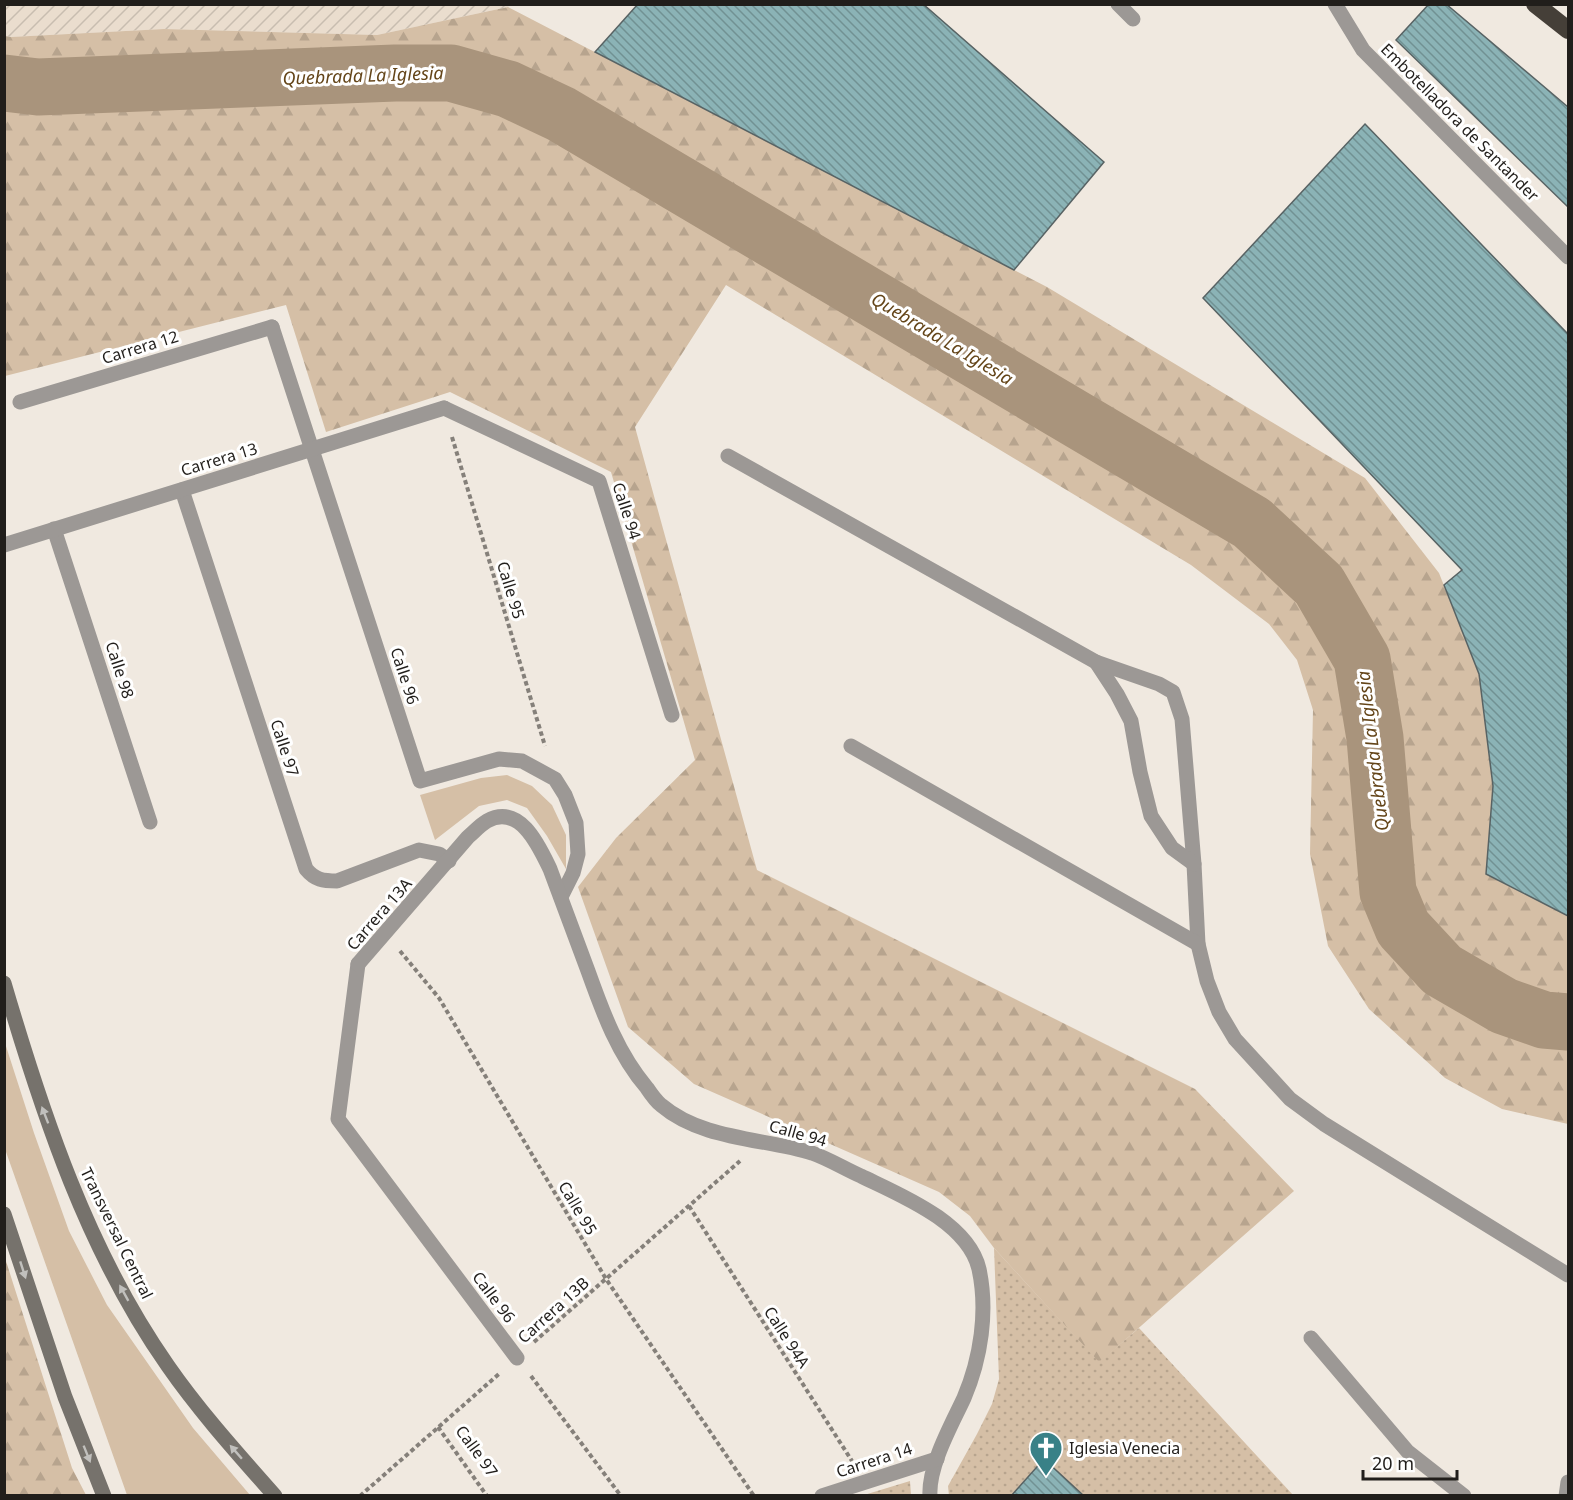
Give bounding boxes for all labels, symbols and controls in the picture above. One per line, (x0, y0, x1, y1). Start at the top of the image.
street label: Embotelladora de Santander (1376, 38, 1544, 206)
water label: Quebrada La Iglesia (282, 60, 444, 90)
water label: Quebrada La Iglesia (867, 286, 1018, 390)
street label: Carrera 12 (99, 325, 181, 369)
street label: Carrera 13 (178, 437, 260, 481)
street label: Calle 94 (607, 480, 647, 542)
street label: Calle 95 (492, 559, 530, 621)
street label: Calle 98 (100, 639, 140, 701)
street label: Calle 96 (385, 645, 425, 707)
water label: Quebrada La Iglesia (1350, 670, 1394, 833)
street label: Calle 97 (265, 717, 305, 779)
street label: Carrera 13A (342, 873, 417, 955)
one-way arrow (40, 1106, 50, 1124)
street label: Calle 94 (767, 1114, 829, 1152)
street label: Transversal Central (76, 1164, 158, 1302)
street label: Calle 95 (553, 1177, 603, 1239)
one-way arrow (19, 1261, 28, 1279)
street label: Calle 96 (468, 1267, 520, 1327)
street label: Carrera 13B (513, 1272, 593, 1348)
one-way arrow (119, 1284, 129, 1301)
street label: Calle 94A (759, 1302, 815, 1373)
street label: Calle 97 (451, 1421, 503, 1481)
church icon: Iglesia Venecia (1028, 1430, 1064, 1477)
street label: Carrera 14 (833, 1437, 915, 1483)
place label: Iglesia Venecia (1069, 1437, 1180, 1459)
scale bar (1363, 1443, 1458, 1481)
one-way arrow (83, 1445, 92, 1463)
one-way arrow (230, 1445, 243, 1460)
text: 20 m (1372, 1451, 1414, 1475)

